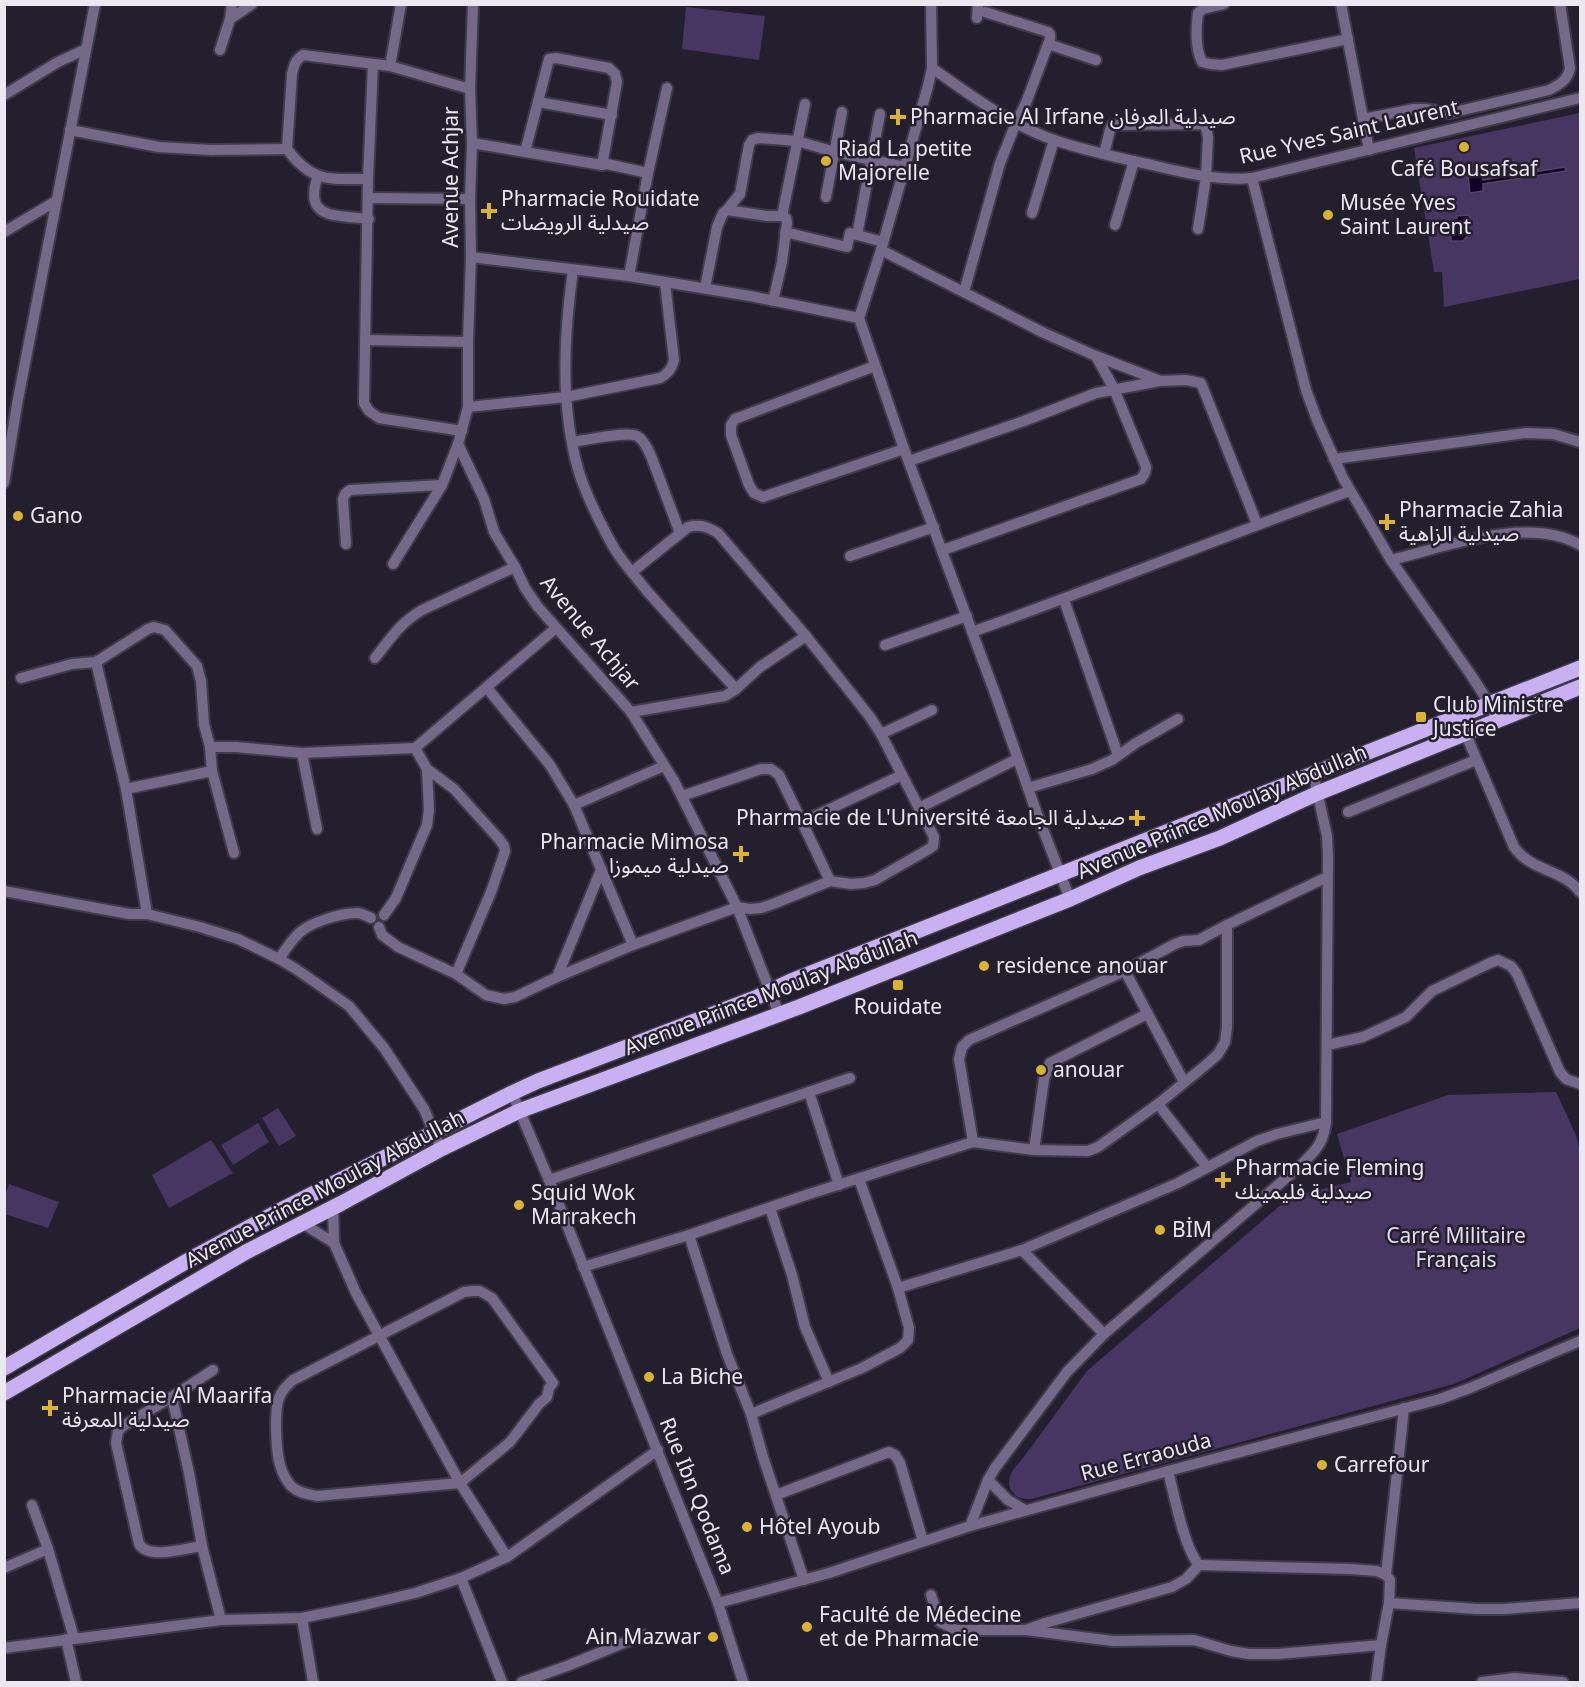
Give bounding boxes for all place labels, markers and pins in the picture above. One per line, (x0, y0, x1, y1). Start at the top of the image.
place label: Pharmacie Al Irfane صيدلية العرفان (910, 102, 1236, 130)
marker: Pharmacie Al Irfane صيدلية العرفان (891, 110, 905, 124)
place label: Riad La petite Majorelle (838, 134, 972, 186)
marker: Café Bousafsaf (1457, 140, 1471, 154)
marker: Riad La petite Majorelle (819, 154, 833, 168)
place label: Café Bousafsaf (1390, 154, 1539, 182)
place label: Pharmacie Rouidate صيدلية الرويضات (501, 184, 700, 236)
place label: Musée Yves Saint Laurent (1340, 188, 1472, 240)
marker: Pharmacie Rouidate صيدلية الرويضات (482, 204, 496, 218)
marker: Musée Yves Saint Laurent (1321, 208, 1335, 222)
place label: Pharmacie Zahia صيدلية الزاهية (1399, 495, 1563, 547)
place label: Gano (30, 501, 83, 529)
marker: Gano (11, 509, 25, 523)
marker: Pharmacie Zahia صيدلية الزاهية (1380, 515, 1394, 529)
place label: Club Ministre Justice (1431, 690, 1564, 742)
marker: Club Ministre Justice (1414, 710, 1428, 724)
place label: Pharmacie de L'Université صيدلية الجامعة (736, 803, 1125, 831)
marker: Pharmacie de L'Université صيدلية الجامعة (1130, 811, 1144, 825)
place label: Pharmacie Mimosa صيدلية ميموزا (540, 827, 729, 879)
marker: Pharmacie Mimosa صيدلية ميموزا (734, 847, 748, 861)
place label: residence anouar (996, 951, 1168, 979)
marker: residence anouar (977, 959, 991, 973)
marker: Rouidate (891, 978, 905, 992)
place label: Rouidate (854, 992, 942, 1020)
place label: anouar (1053, 1055, 1124, 1083)
marker: anouar (1034, 1063, 1048, 1077)
place label: Pharmacie Fleming صيدلية فليمينك (1235, 1153, 1424, 1205)
marker: Pharmacie Fleming صيدلية فليمينك (1216, 1173, 1230, 1187)
place label: Squid Wok Marrakech (531, 1178, 637, 1230)
marker: Squid Wok Marrakech (512, 1198, 526, 1212)
place label: BİM (1172, 1215, 1212, 1243)
marker: BİM (1153, 1223, 1167, 1237)
place label: La Biche (661, 1362, 743, 1390)
marker: La Biche (642, 1370, 656, 1384)
place label: Pharmacie Al Maarifa صيدلية المعرفة (62, 1381, 272, 1433)
marker: Pharmacie Al Maarifa صيدلية المعرفة (43, 1401, 57, 1415)
place label: Carrefour (1334, 1450, 1430, 1478)
marker: Carrefour (1315, 1458, 1329, 1472)
place label: Hôtel Ayoub (759, 1512, 880, 1540)
marker: Hôtel Ayoub (740, 1520, 754, 1534)
place label: Faculté de Médecine et de Pharmacie (819, 1600, 1021, 1652)
marker: Faculté de Médecine et de Pharmacie (800, 1620, 814, 1634)
place label: Ain Mazwar (586, 1622, 701, 1650)
marker: Ain Mazwar (706, 1630, 720, 1644)

